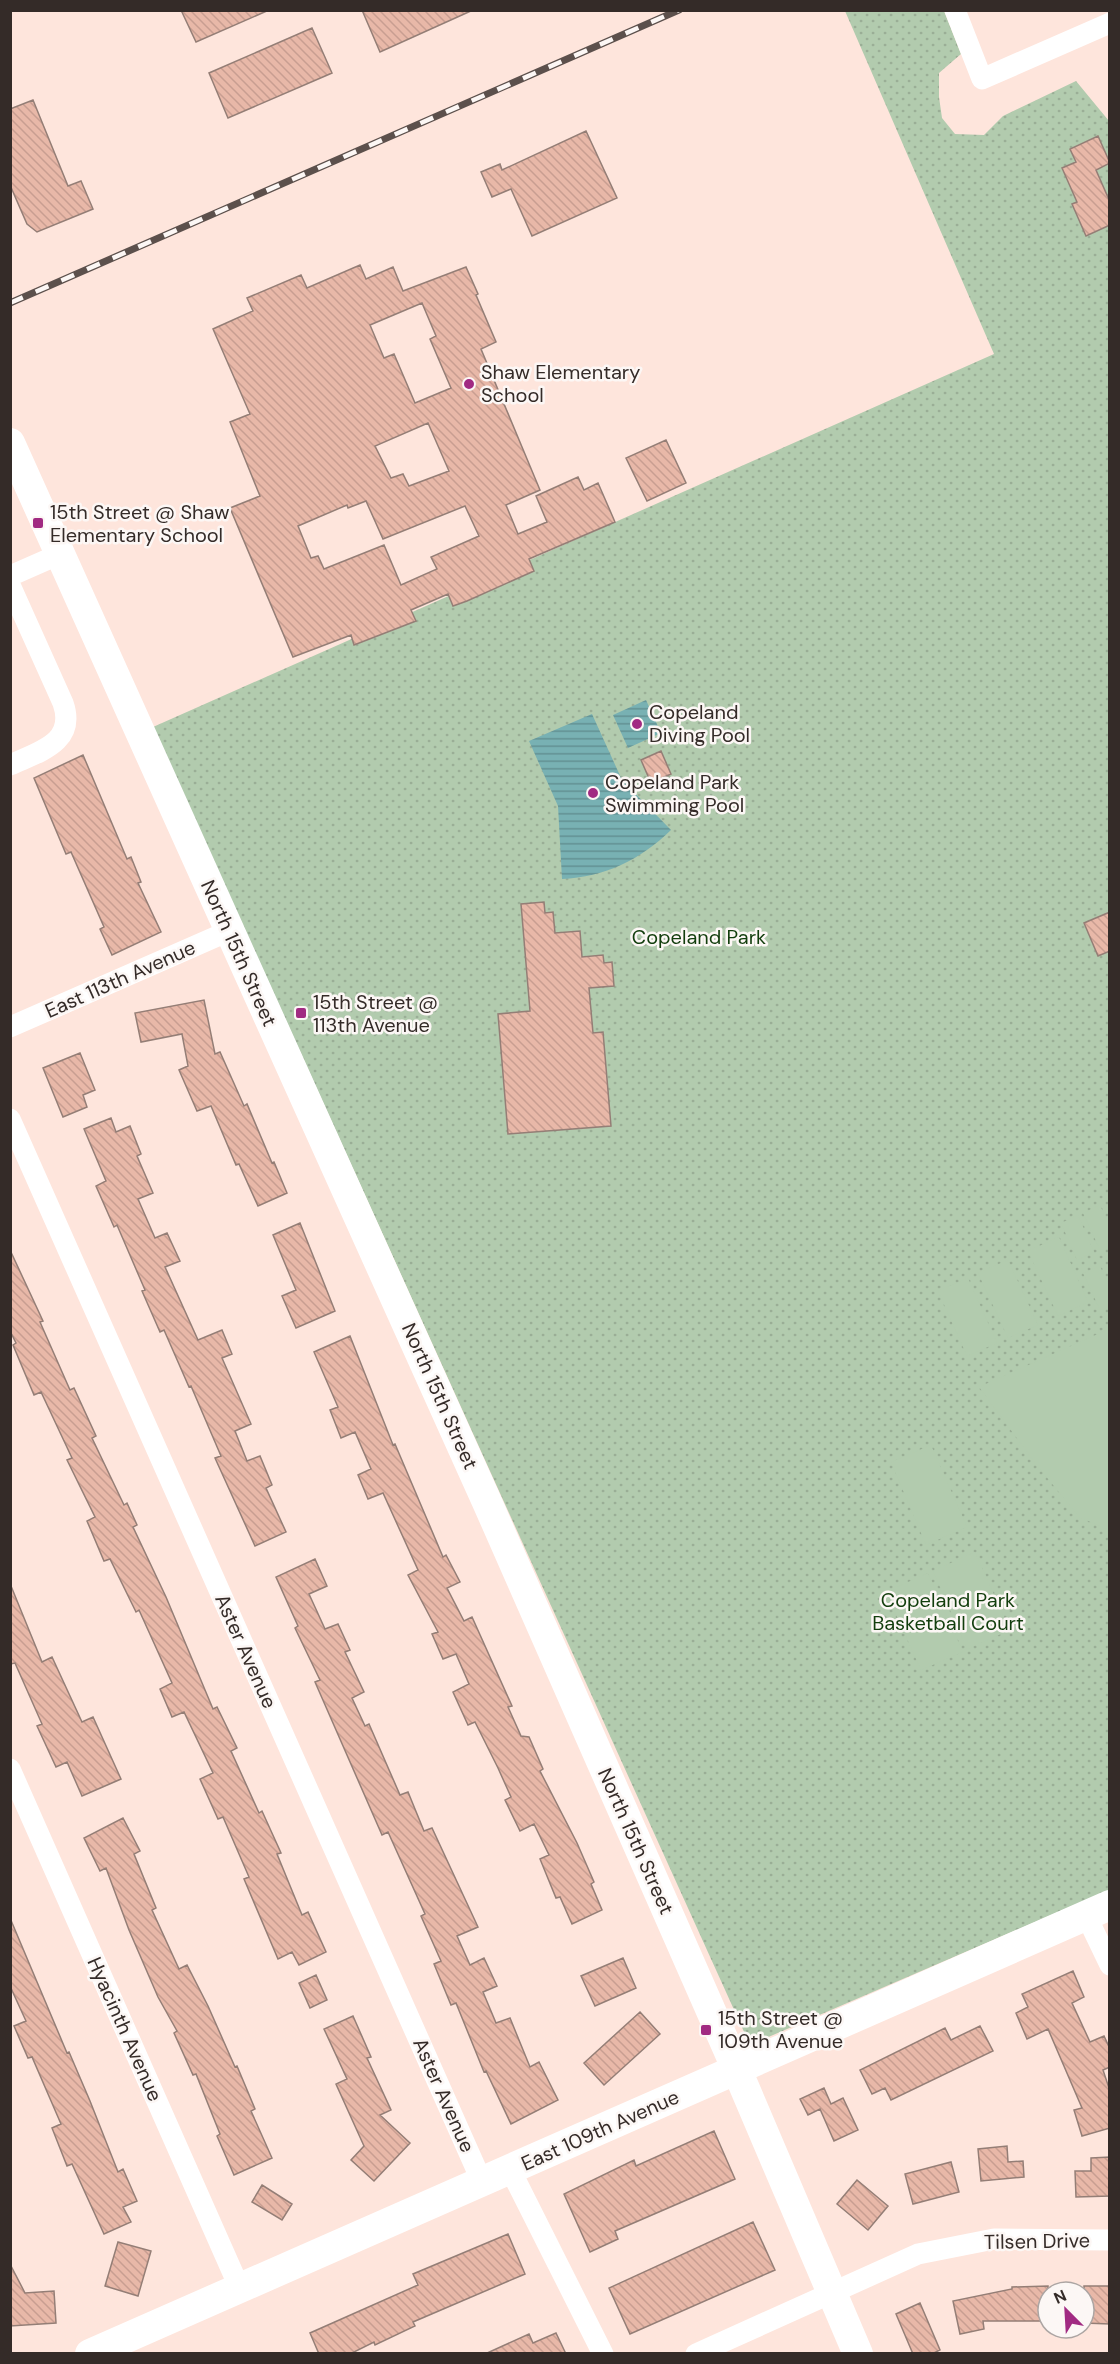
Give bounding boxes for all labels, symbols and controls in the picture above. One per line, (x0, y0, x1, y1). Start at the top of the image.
place label: Shaw Elementary School (481, 359, 640, 408)
marker: Shaw Elementary School (462, 377, 476, 391)
place label: 15th Street @ Shaw Elementary School (50, 499, 230, 548)
marker: 15th Street @ Shaw Elementary School (31, 516, 45, 530)
place label: Copeland Diving Pool (649, 699, 750, 748)
marker: Copeland Diving Pool (630, 717, 644, 731)
place label: Copeland Park Swimming Pool (605, 769, 744, 818)
marker: Copeland Park Swimming Pool (586, 786, 600, 800)
street label: North 15th Street (195, 876, 283, 1030)
park label: Copeland Park (632, 924, 766, 950)
street label: East 113th Avenue (41, 934, 199, 1024)
place label: 15th Street @ 113th Avenue (313, 989, 438, 1038)
marker: 15th Street @ 113th Avenue (294, 1006, 308, 1020)
street label: North 15th Street (396, 1319, 484, 1473)
park label: Copeland Park Basketball Court (872, 1587, 1024, 1636)
street label: Aster Avenue (209, 1590, 283, 1712)
street label: North 15th Street (592, 1764, 680, 1918)
street label: Hyacinth Avenue (82, 1953, 168, 2105)
place label: 15th Street @ 109th Avenue (718, 2005, 843, 2054)
marker: 15th Street @ 109th Avenue (699, 2023, 713, 2037)
street label: Aster Avenue (407, 2034, 481, 2156)
street label: East 109th Avenue (517, 2084, 683, 2176)
street label: Tilsen Drive (984, 2227, 1090, 2255)
north arrow (1036, 2280, 1096, 2340)
text: N (1051, 2285, 1070, 2309)

